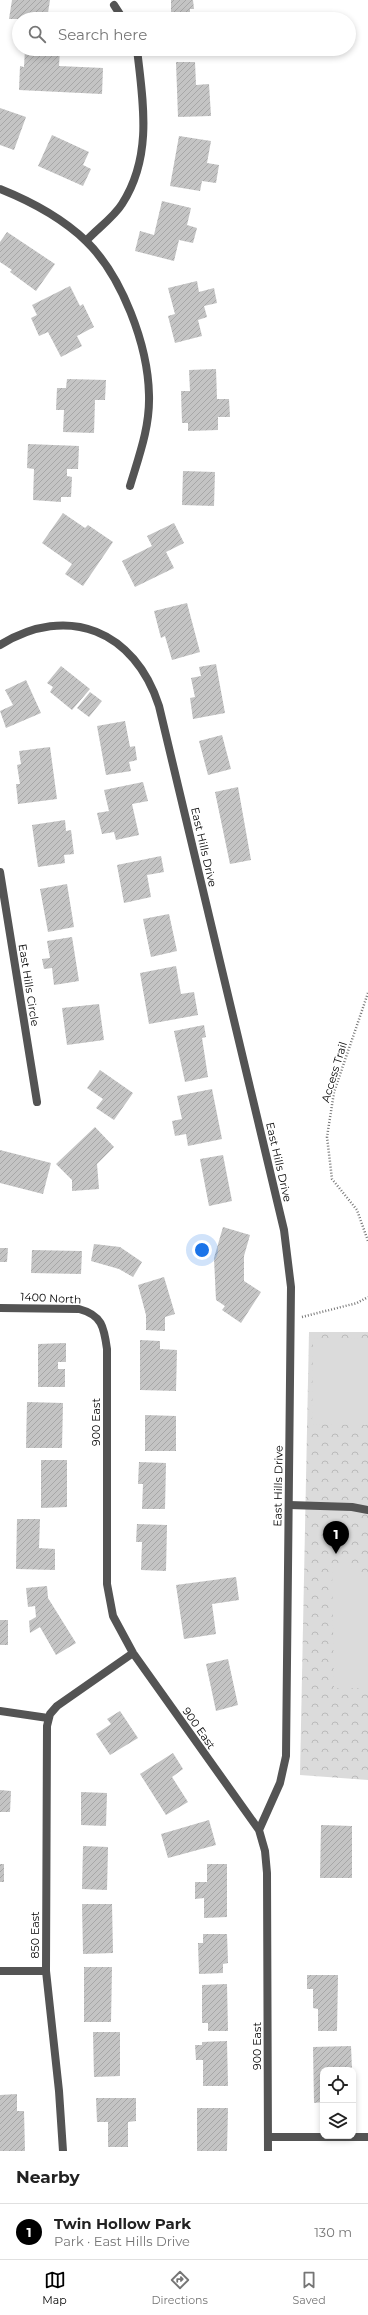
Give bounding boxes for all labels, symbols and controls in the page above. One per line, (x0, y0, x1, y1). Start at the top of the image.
search box (12, 12, 356, 56)
icon: search (26, 23, 48, 45)
text: Search here (58, 25, 147, 44)
street label: East Hills Drive (188, 806, 220, 889)
street label: East Hills Circle (16, 943, 42, 1028)
street label: Access Trail (318, 1040, 350, 1104)
street label: East Hills Drive (263, 1121, 295, 1204)
your location (192, 1240, 212, 1260)
street label: 1400 North (20, 1289, 82, 1307)
street label: 900 East (89, 1398, 103, 1446)
street label: East Hills Drive (270, 1445, 286, 1527)
pin: 1 (323, 1521, 349, 1554)
street label: 900 East (180, 1704, 219, 1752)
street label: 850 East (28, 1911, 42, 1959)
street label: 900 East (250, 2022, 264, 2070)
map controls (320, 2067, 356, 2139)
button: locate (320, 2067, 356, 2103)
button: layers (320, 2103, 356, 2139)
text: Nearby (16, 2167, 80, 2187)
text: Twin Hollow Park (54, 2214, 191, 2233)
text: 1 (26, 2224, 32, 2240)
text: 130 m (314, 2224, 352, 2240)
text: Park · East Hills Drive (54, 2233, 190, 2249)
tab: Map (42, 2269, 67, 2307)
tab: Directions (152, 2269, 208, 2307)
tab: Saved (293, 2269, 326, 2307)

